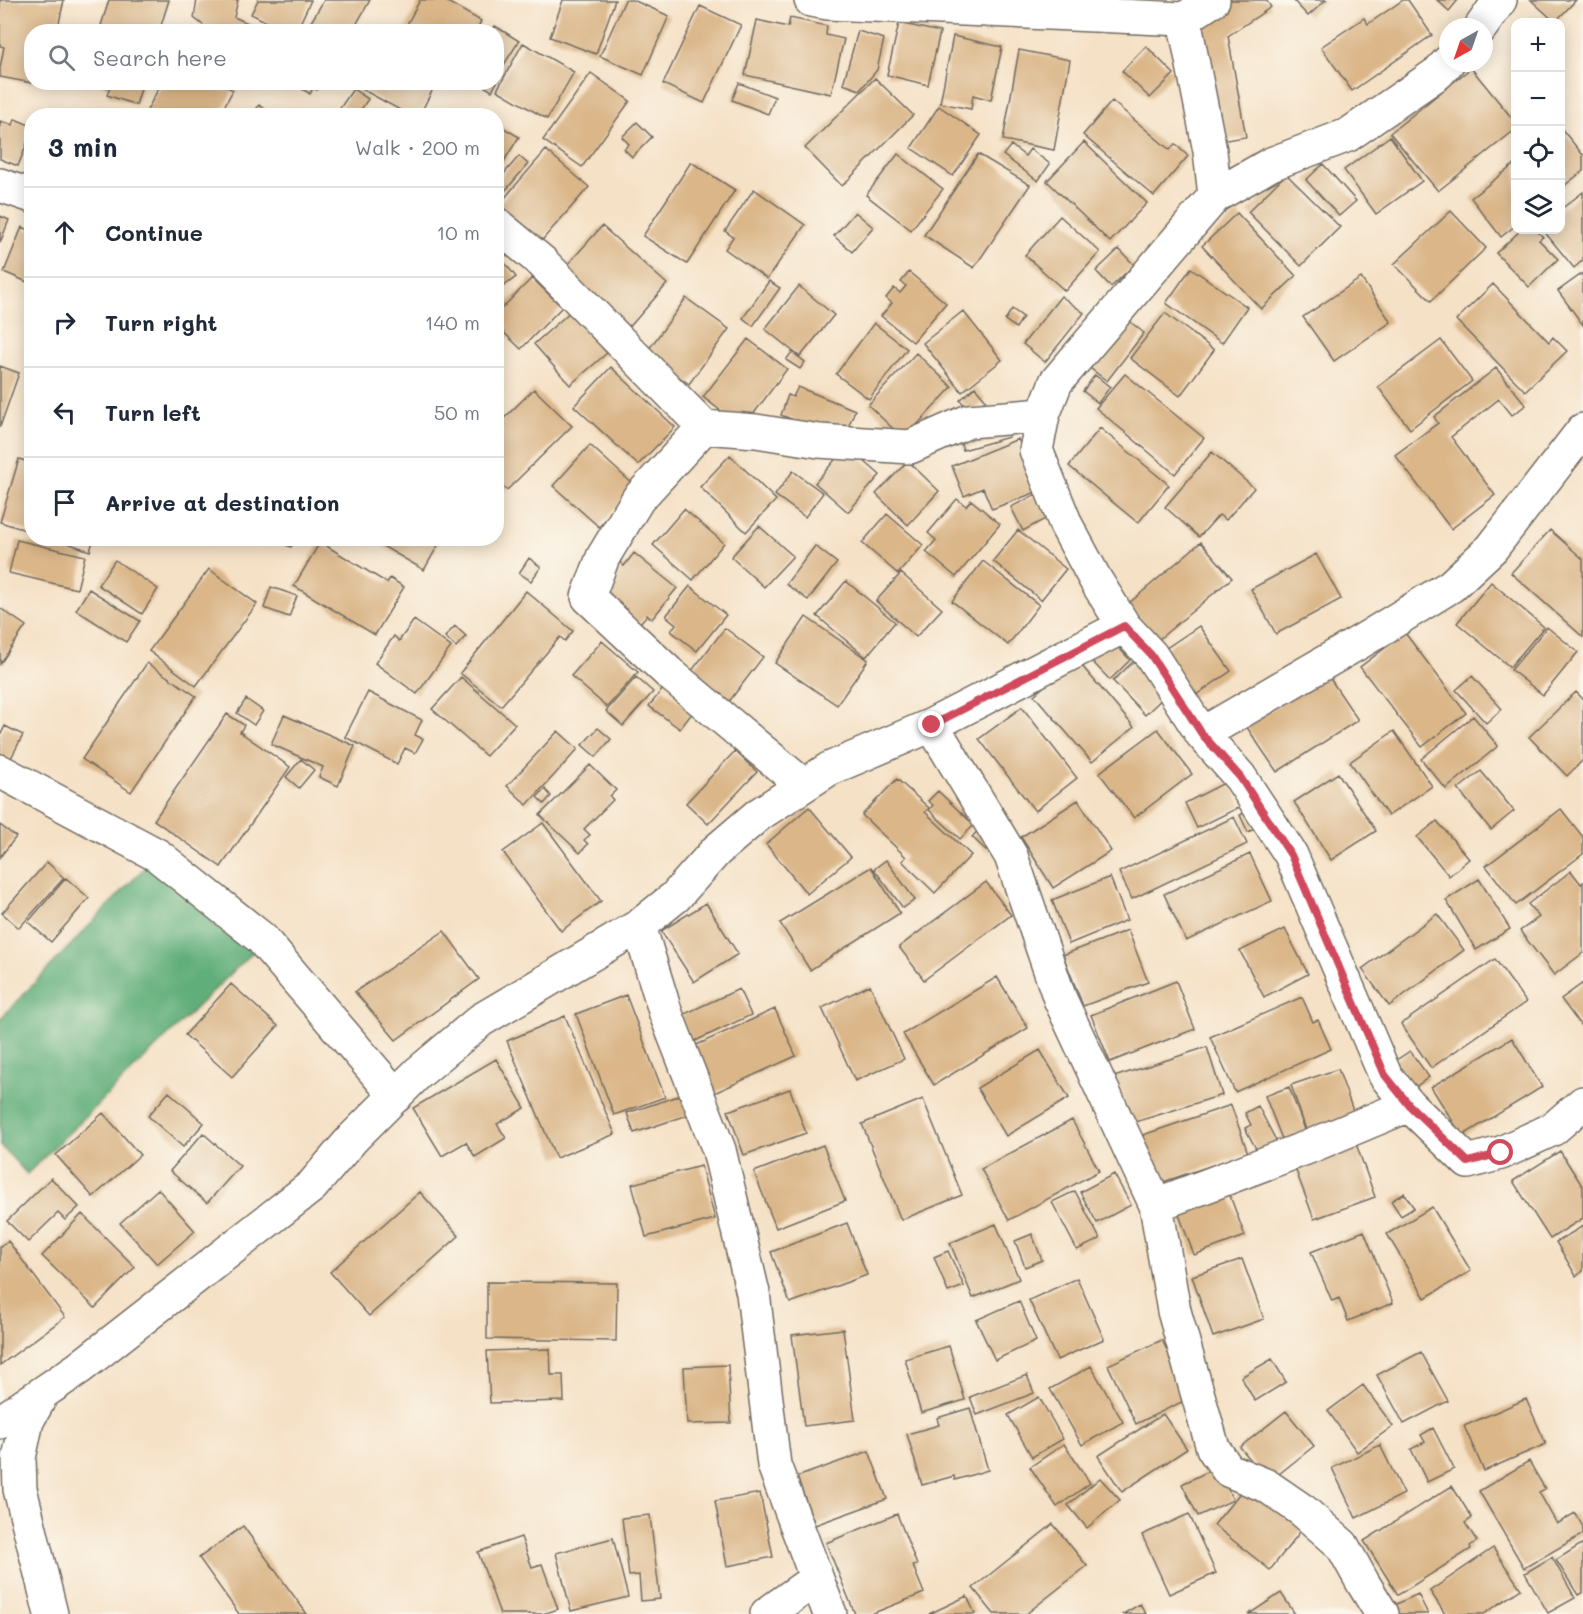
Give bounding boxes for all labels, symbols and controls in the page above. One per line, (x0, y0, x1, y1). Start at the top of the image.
north arrow (1439, 18, 1493, 72)
map controls (1511, 18, 1565, 234)
button: + (1511, 18, 1565, 72)
search box (24, 24, 504, 90)
icon: search (45, 41, 78, 74)
text: Search here (93, 43, 227, 72)
button: − (1511, 72, 1565, 126)
button: locate (1511, 126, 1565, 180)
text: 3 min (48, 130, 117, 164)
text: Walk · 200 m (355, 134, 480, 160)
button: layers (1511, 180, 1565, 234)
icon: ahead (48, 216, 81, 249)
text: Continue (105, 218, 203, 247)
text: 10 m (436, 219, 480, 245)
icon: right (48, 306, 81, 339)
text: Turn right (105, 308, 217, 337)
text: 140 m (425, 309, 480, 335)
icon: left (48, 396, 81, 429)
text: Turn left (105, 398, 201, 427)
text: 50 m (434, 399, 480, 425)
icon: arrive (48, 486, 81, 519)
text: Arrive at destination (105, 488, 340, 517)
route end (918, 711, 944, 737)
route start (1487, 1139, 1513, 1165)

